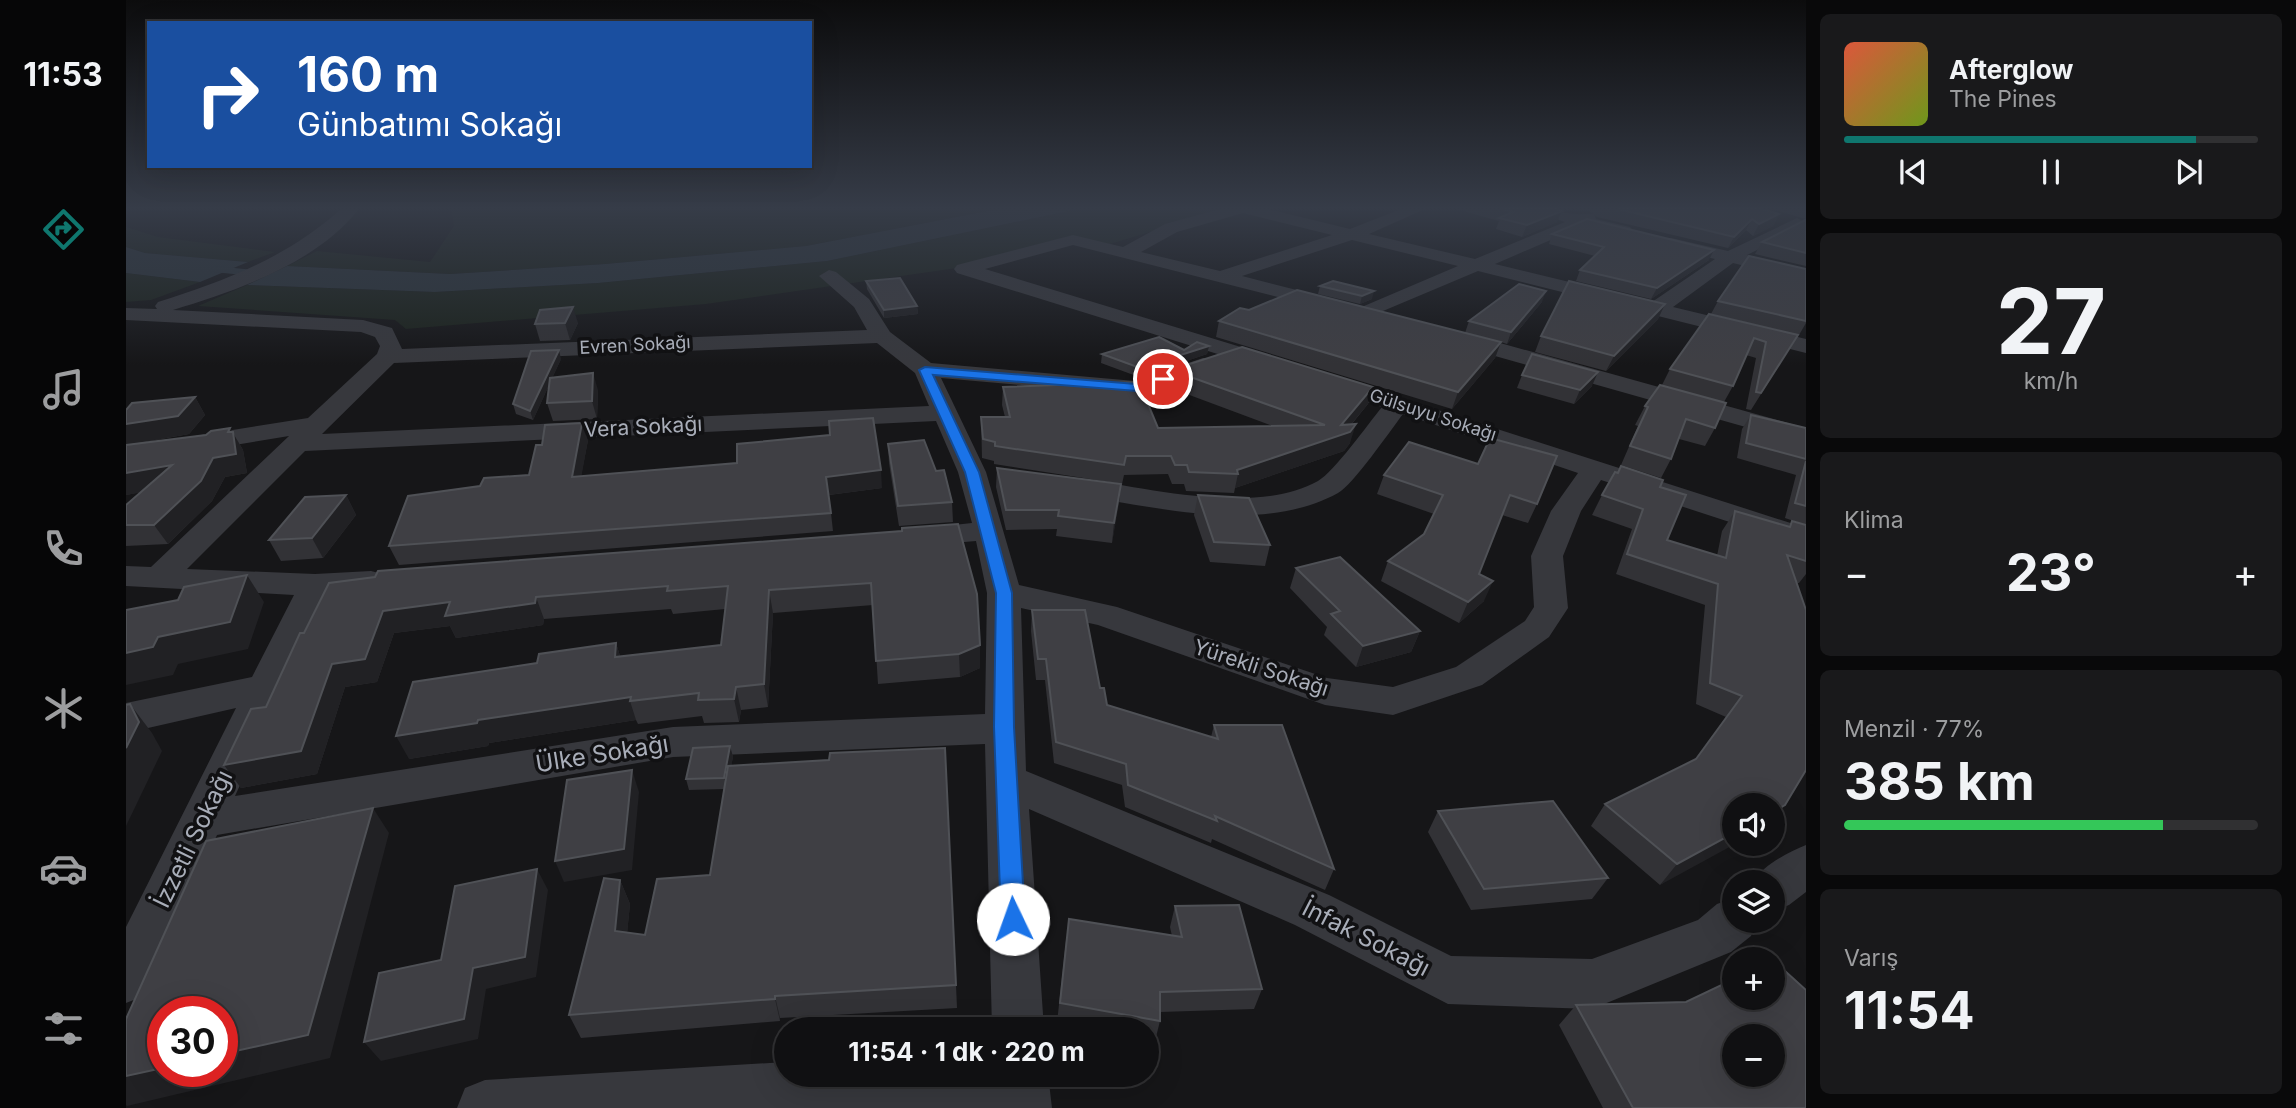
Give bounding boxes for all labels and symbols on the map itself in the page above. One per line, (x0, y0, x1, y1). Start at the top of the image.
street label: Evren Sokağı (579, 331, 691, 358)
pin (1133, 349, 1193, 409)
street label: Gülsuyu Sokağı (1367, 384, 1499, 445)
street label: Vera Sokağı (583, 411, 703, 442)
street label: Yürekli Sokağı (1190, 634, 1332, 701)
street label: Ülke Sokağı (533, 729, 670, 778)
street label: İzzetli Sokağı (147, 765, 238, 912)
position arrow (976, 882, 1050, 956)
street label: İnfak Sokağı (1297, 893, 1435, 982)
speed limit sign: 30 (147, 996, 238, 1087)

